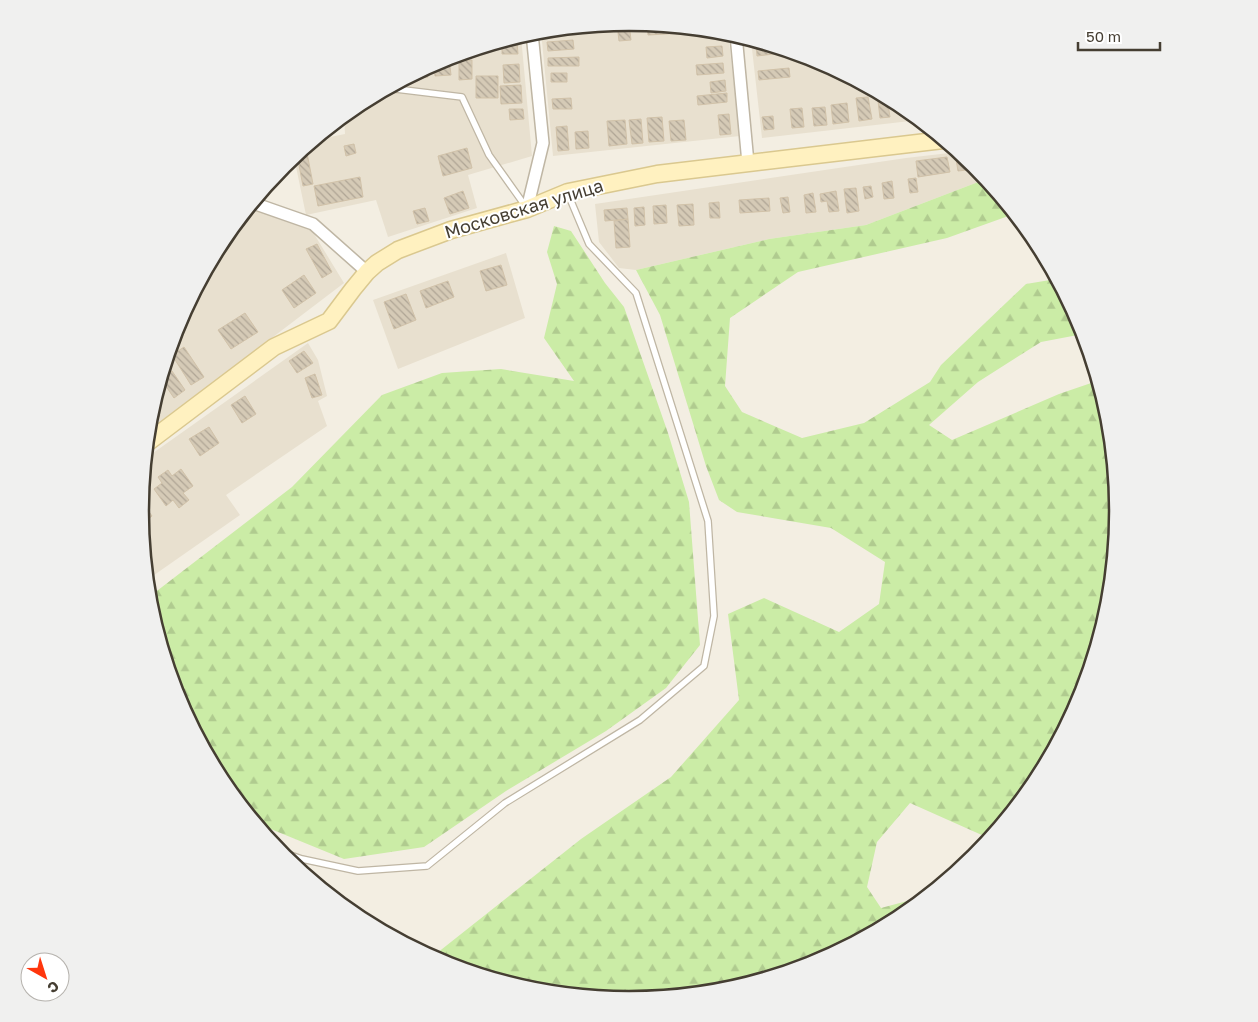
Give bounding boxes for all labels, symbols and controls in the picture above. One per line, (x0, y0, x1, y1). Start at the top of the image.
scale bar (1078, 20, 1160, 52)
text: 50 m (1086, 27, 1121, 45)
street label: Московская улица (442, 173, 606, 243)
north arrow (20, 952, 70, 1002)
text: С (44, 978, 63, 997)

